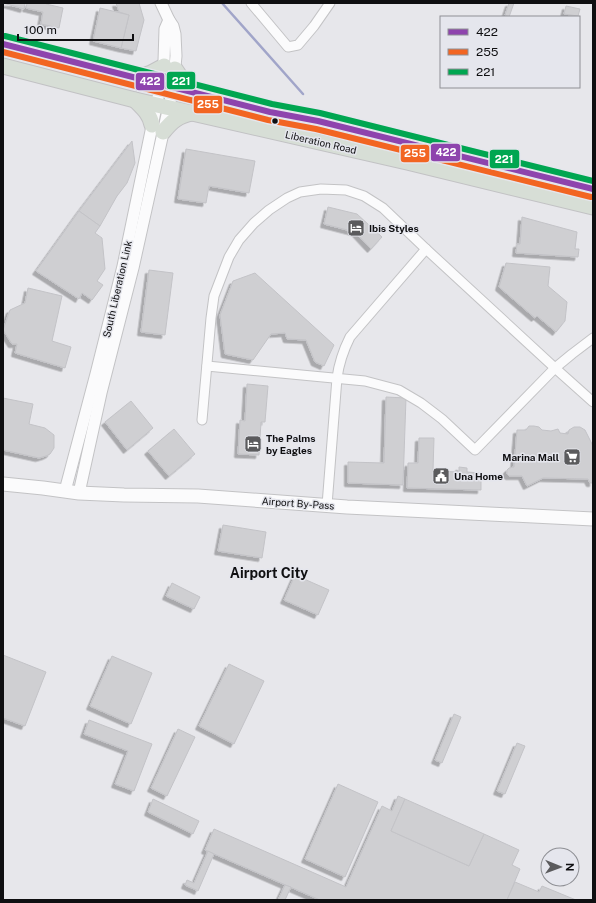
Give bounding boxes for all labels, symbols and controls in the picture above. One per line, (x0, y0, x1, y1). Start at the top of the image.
scale bar (18, 16, 133, 42)
legend (440, 16, 580, 88)
text: 100 m (24, 23, 57, 37)
text: 422 (476, 25, 498, 39)
text: 255 (476, 45, 499, 59)
text: 221 (476, 65, 495, 79)
line badge: 221 (166, 71, 196, 90)
line badge: 422 (135, 72, 165, 91)
text: 422 (139, 75, 161, 87)
text: 221 (172, 75, 190, 87)
line badge: 255 (193, 95, 223, 114)
text: 255 (197, 98, 219, 110)
unlabelled marker (270, 116, 280, 126)
street label: Liberation Road (284, 128, 358, 156)
line badge: 422 (430, 143, 461, 162)
line badge: 255 (400, 144, 430, 163)
text: 422 (435, 146, 457, 158)
text: 255 (404, 147, 426, 159)
line badge: 221 (489, 149, 520, 169)
text: 221 (495, 153, 513, 165)
hotel icon: Ibis Styles (346, 218, 366, 238)
place label: Ibis Styles (369, 222, 419, 234)
street label: South Liberation Link (100, 239, 134, 339)
place label: The Palms by Eagles (266, 432, 316, 456)
hotel icon: The Palms by Eagles (243, 434, 263, 454)
supermarket icon: Marina Mall (562, 447, 582, 467)
place label: Marina Mall (502, 451, 559, 463)
public building icon: Una Home (431, 466, 451, 486)
place label: Una Home (454, 470, 503, 482)
street label: Airport By-Pass (261, 494, 335, 512)
district label: Airport City (230, 565, 308, 581)
north arrow (540, 847, 580, 887)
text: N (564, 863, 576, 872)

